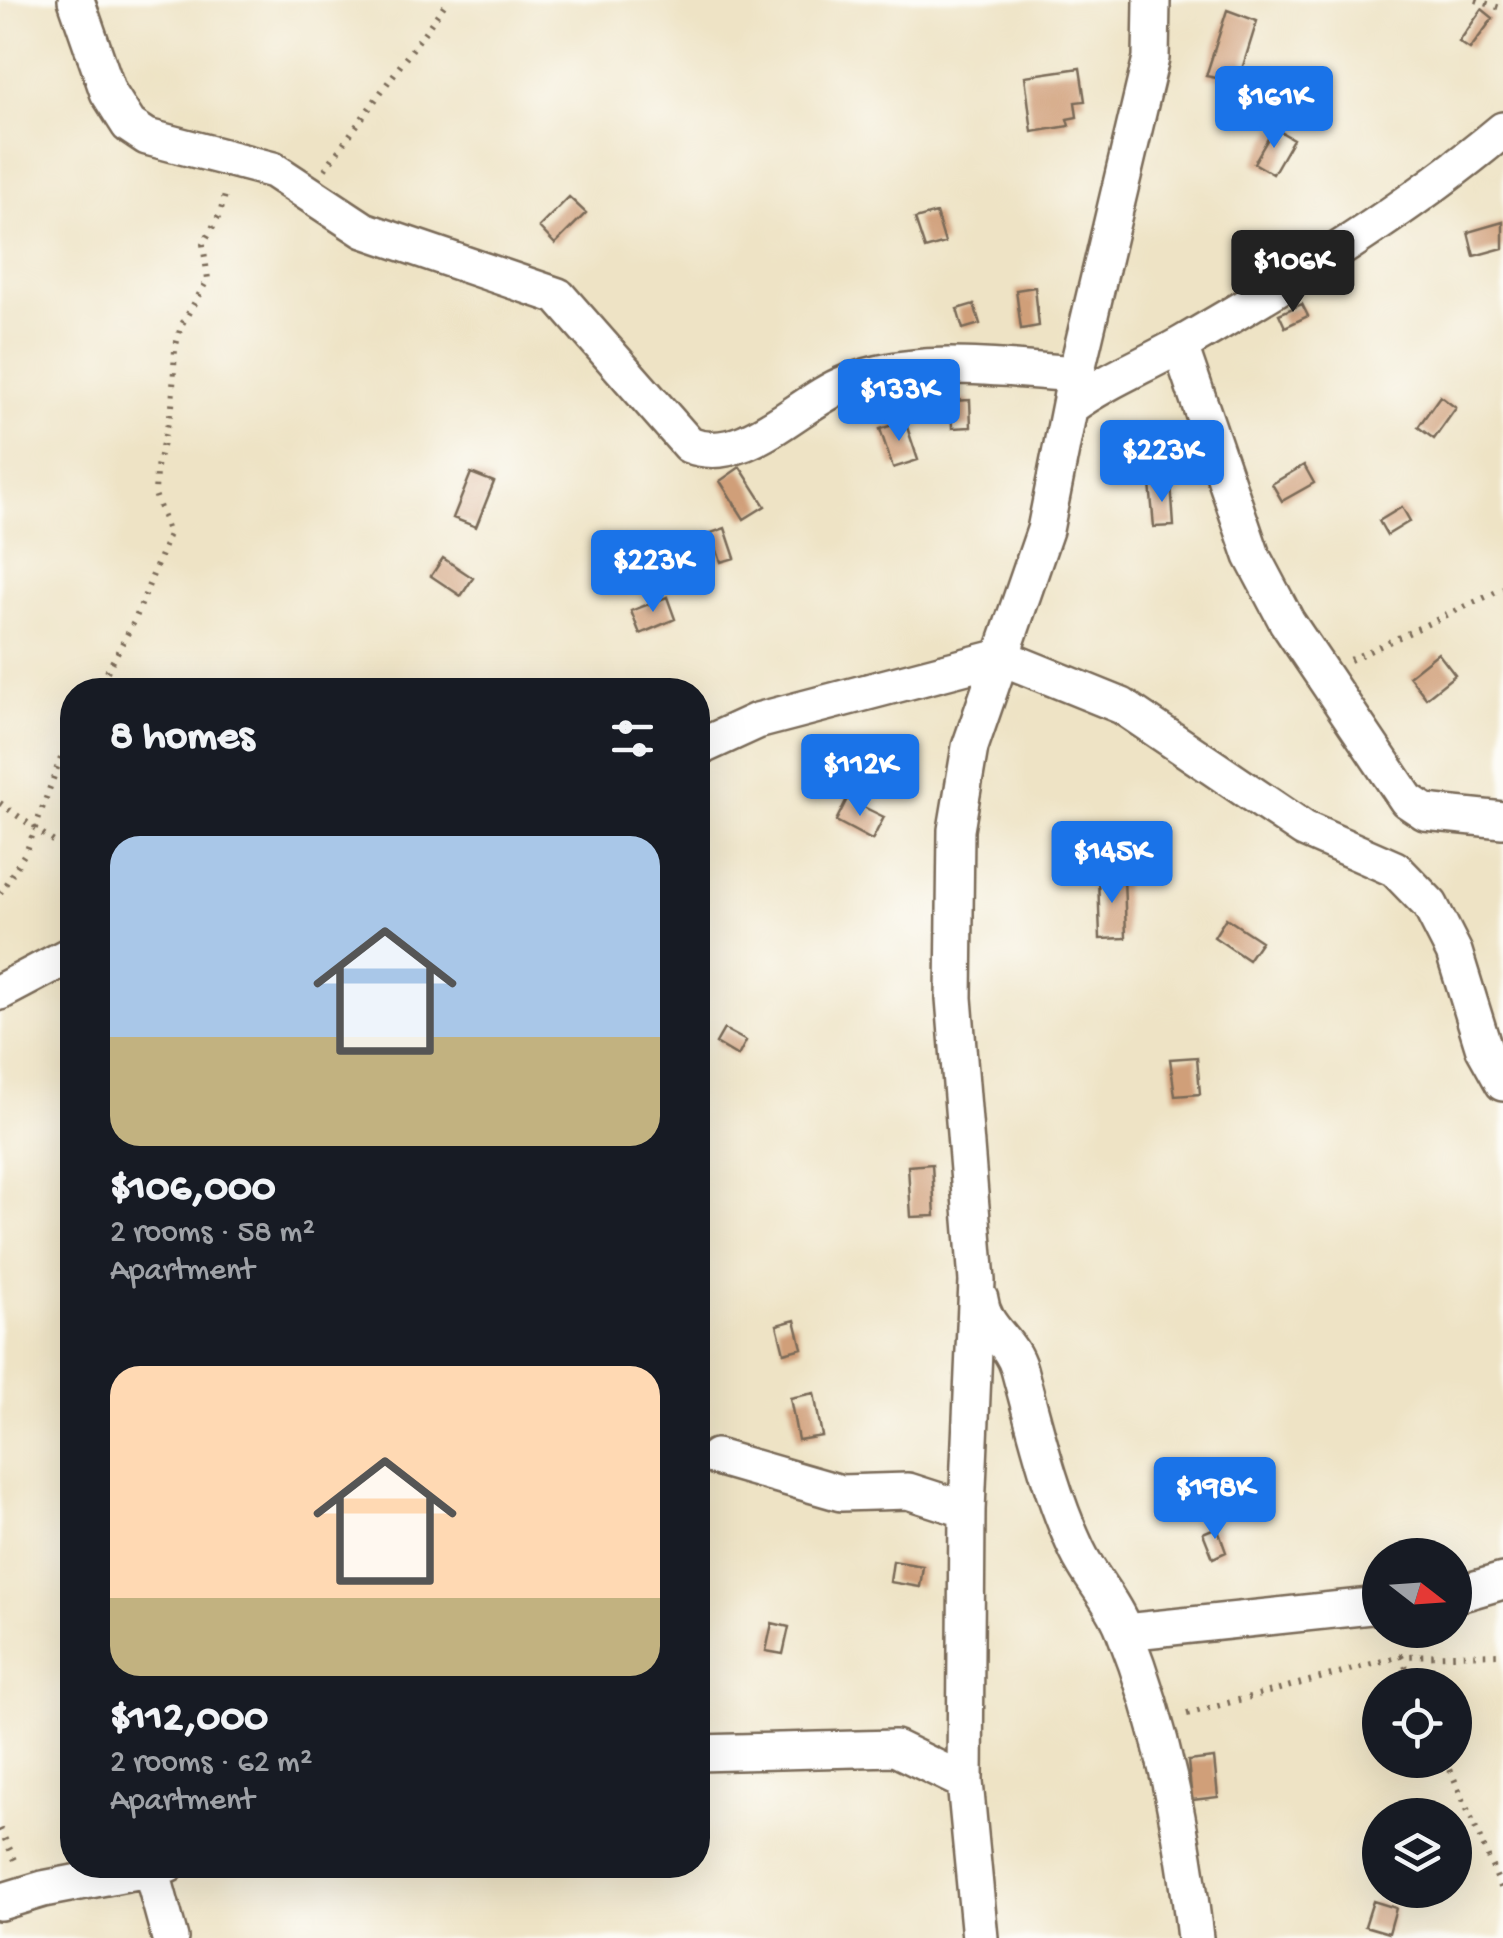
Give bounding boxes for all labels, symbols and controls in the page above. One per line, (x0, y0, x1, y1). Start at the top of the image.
pin: $161K (1204, 66, 1344, 151)
text: $161K (1237, 79, 1311, 117)
pin: $106K (1223, 230, 1363, 315)
text: $106K (1253, 243, 1333, 281)
pin: $133K (829, 359, 969, 444)
text: $133K (860, 372, 938, 410)
pin: $223K (1092, 420, 1232, 505)
text: $223K (1122, 433, 1202, 471)
pin: $223K (583, 530, 723, 615)
text: $223K (613, 543, 693, 581)
icon: filters (605, 711, 660, 766)
text: 8 homes (110, 714, 254, 763)
pin: $112K (790, 734, 930, 819)
text: $112K (823, 747, 897, 785)
pin: $145K (1042, 821, 1182, 906)
text: $145K (1074, 834, 1150, 872)
icon: home (295, 901, 475, 1081)
text: $106,000 (110, 1166, 276, 1215)
text: 2 rooms · 58 m² (110, 1215, 315, 1253)
text: Apartment (110, 1253, 254, 1291)
icon: home (295, 1431, 475, 1611)
pin: $198K (1145, 1457, 1285, 1542)
text: $198K (1176, 1470, 1254, 1508)
north arrow (1362, 1538, 1472, 1648)
map controls (1362, 1538, 1472, 1908)
button: locate (1362, 1668, 1472, 1778)
text: $112,000 (110, 1696, 268, 1745)
text: 2 rooms · 62 m² (110, 1745, 312, 1783)
text: Apartment (110, 1783, 254, 1821)
button: layers (1362, 1798, 1472, 1908)

